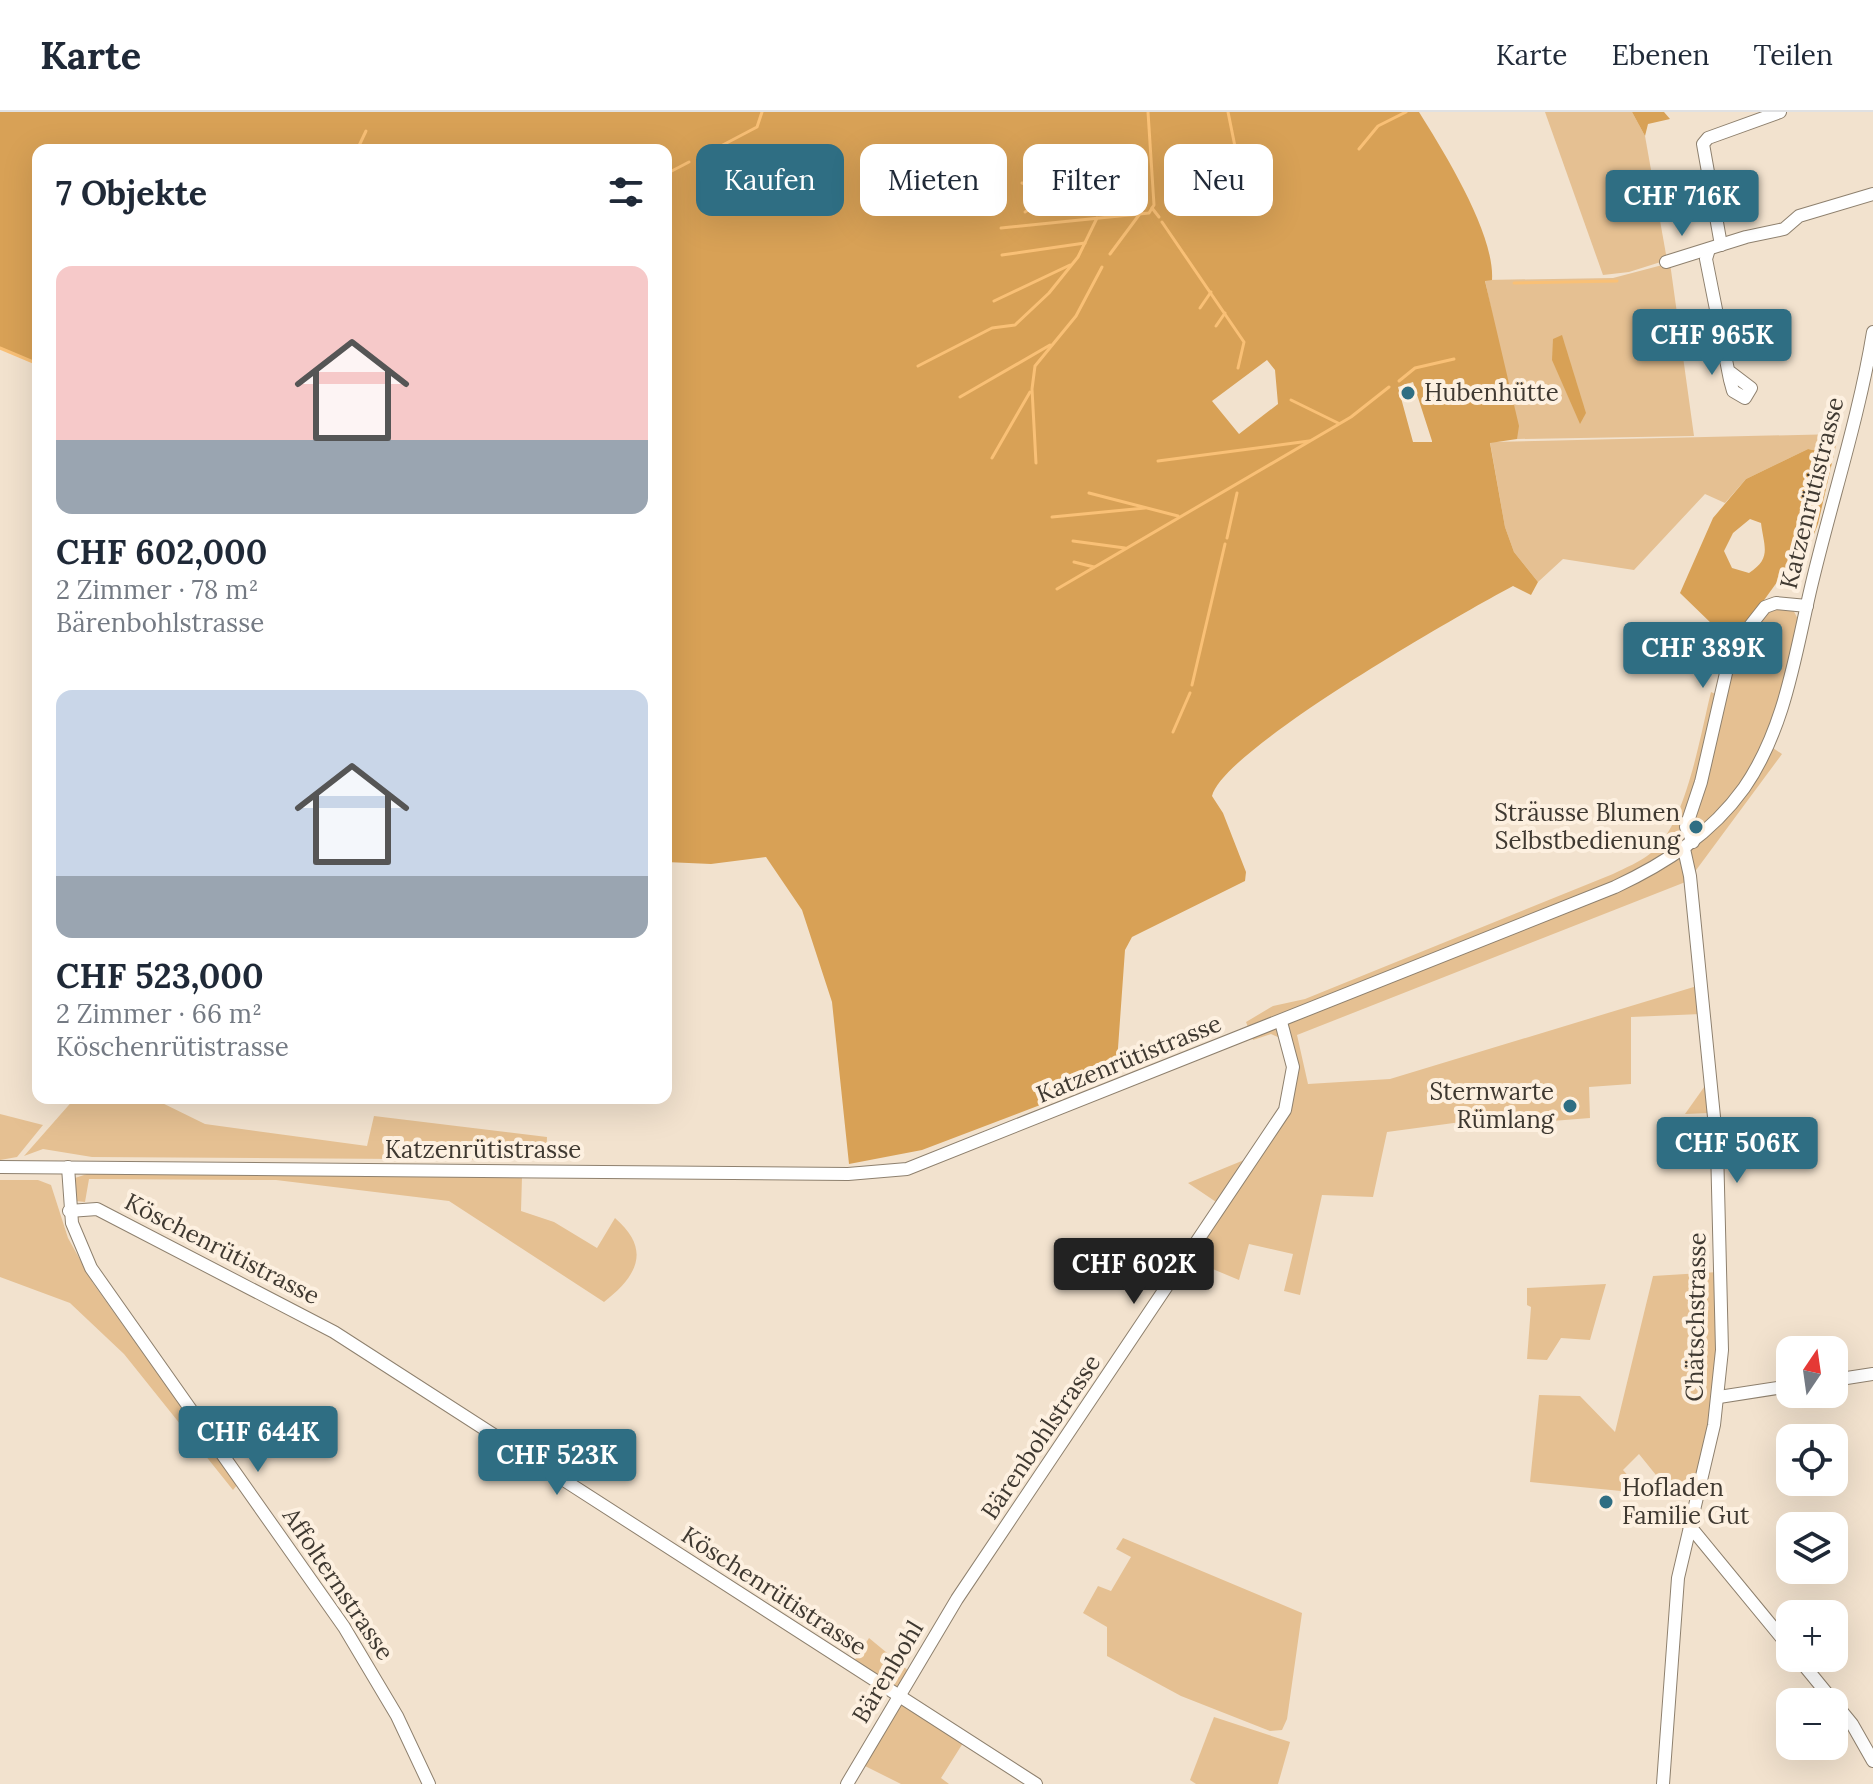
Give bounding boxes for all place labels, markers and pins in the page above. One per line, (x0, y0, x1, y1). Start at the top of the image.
pin: CHF 716K (1599, 170, 1765, 238)
pin: CHF 965K (1629, 309, 1795, 377)
place label: Hubenhütte (1424, 377, 1559, 408)
marker: Hubenhütte (1399, 384, 1417, 402)
pin: CHF 389K (1620, 622, 1786, 690)
place label: Sträusse Blumen Selbstbedienung (1494, 797, 1681, 856)
marker: Sträusse Blumen Selbstbedienung (1687, 818, 1705, 836)
place label: Sternwarte Rümlang (1429, 1076, 1555, 1135)
marker: Sternwarte Rümlang (1561, 1097, 1579, 1115)
pin: CHF 506K (1654, 1117, 1820, 1185)
pin: CHF 602K (1051, 1238, 1217, 1306)
pin: CHF 644K (175, 1406, 341, 1474)
pin: CHF 523K (474, 1429, 640, 1497)
place label: Hofladen Familie Gut (1622, 1472, 1750, 1531)
marker: Hofladen Familie Gut (1597, 1493, 1615, 1511)

